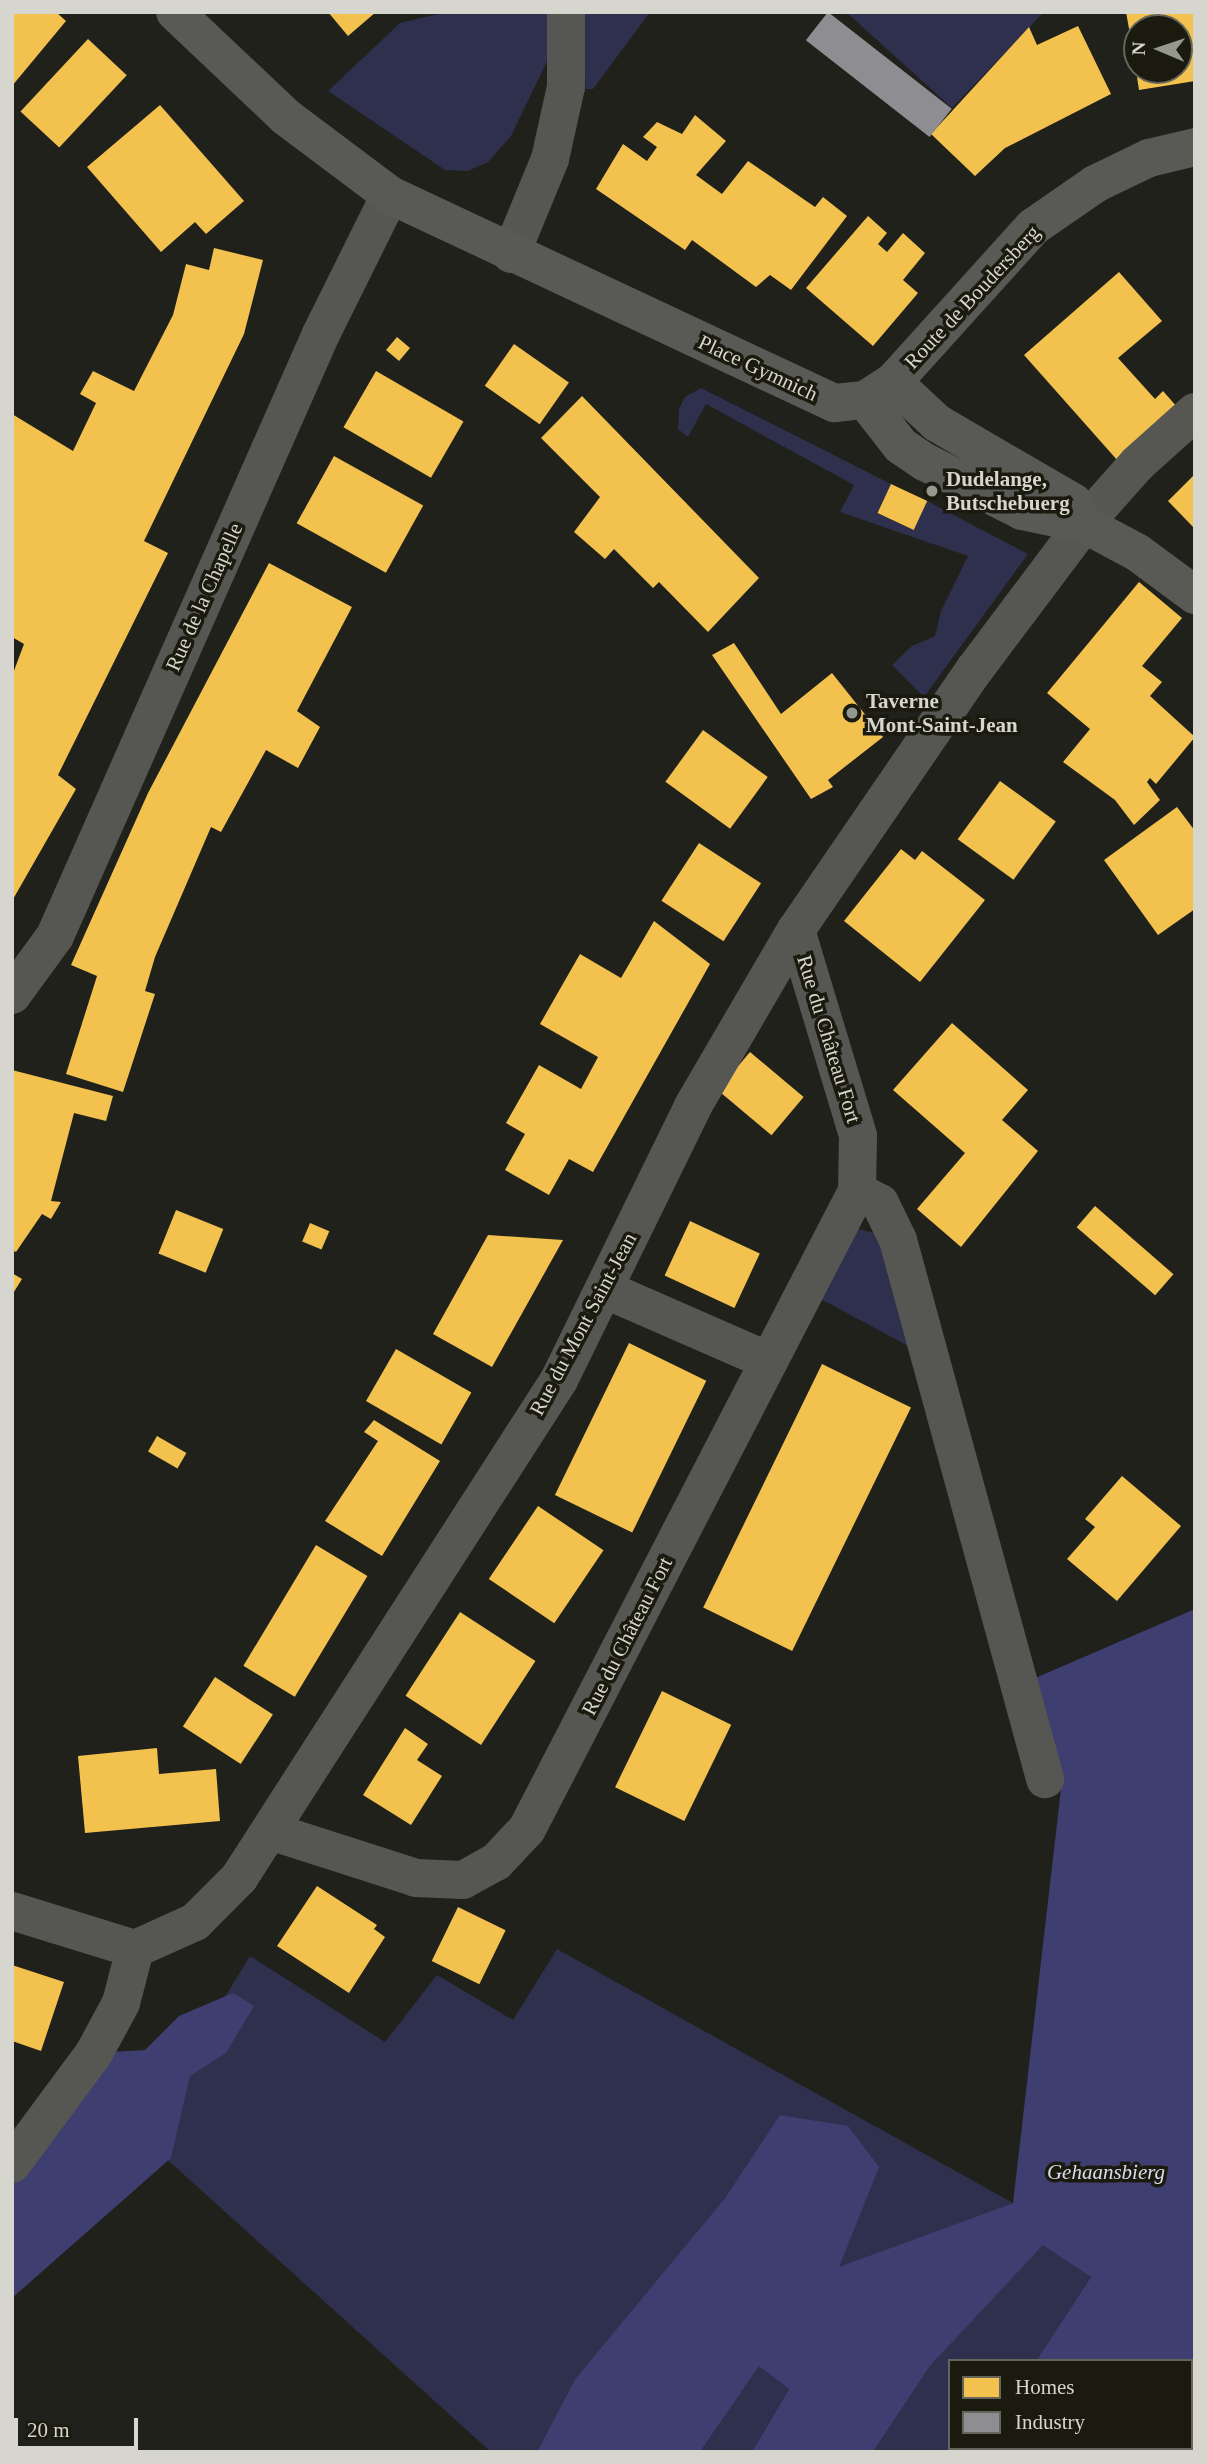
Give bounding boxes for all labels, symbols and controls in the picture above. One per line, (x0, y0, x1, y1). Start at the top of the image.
north arrow (1123, 14, 1193, 84)
text: N (1128, 41, 1149, 56)
street label: Route de Boudersberg (899, 220, 1045, 374)
street label: Place Gymnich (694, 329, 822, 407)
place label: Dudelange, Butschebuerg (946, 466, 1070, 516)
marker: Dudelange, Butschebuerg (924, 483, 940, 499)
street label: Rue de la Chapelle (160, 519, 248, 675)
place label: Taverne Mont-Saint-Jean (866, 688, 1018, 738)
marker: Taverne Mont-Saint-Jean (844, 705, 860, 721)
street label: Rue du Château Fort (791, 952, 867, 1126)
street label: Rue du Mont Saint-Jean (524, 1228, 642, 1420)
street label: Rue du Château Fort (576, 1553, 678, 1719)
park label: Gehaansbierg (1047, 2159, 1165, 2185)
legend (948, 2359, 1193, 2450)
text: Homes (1015, 2375, 1075, 2399)
scale bar (18, 2404, 142, 2448)
text: Industry (1015, 2410, 1085, 2434)
text: 20 m (27, 2418, 70, 2442)

